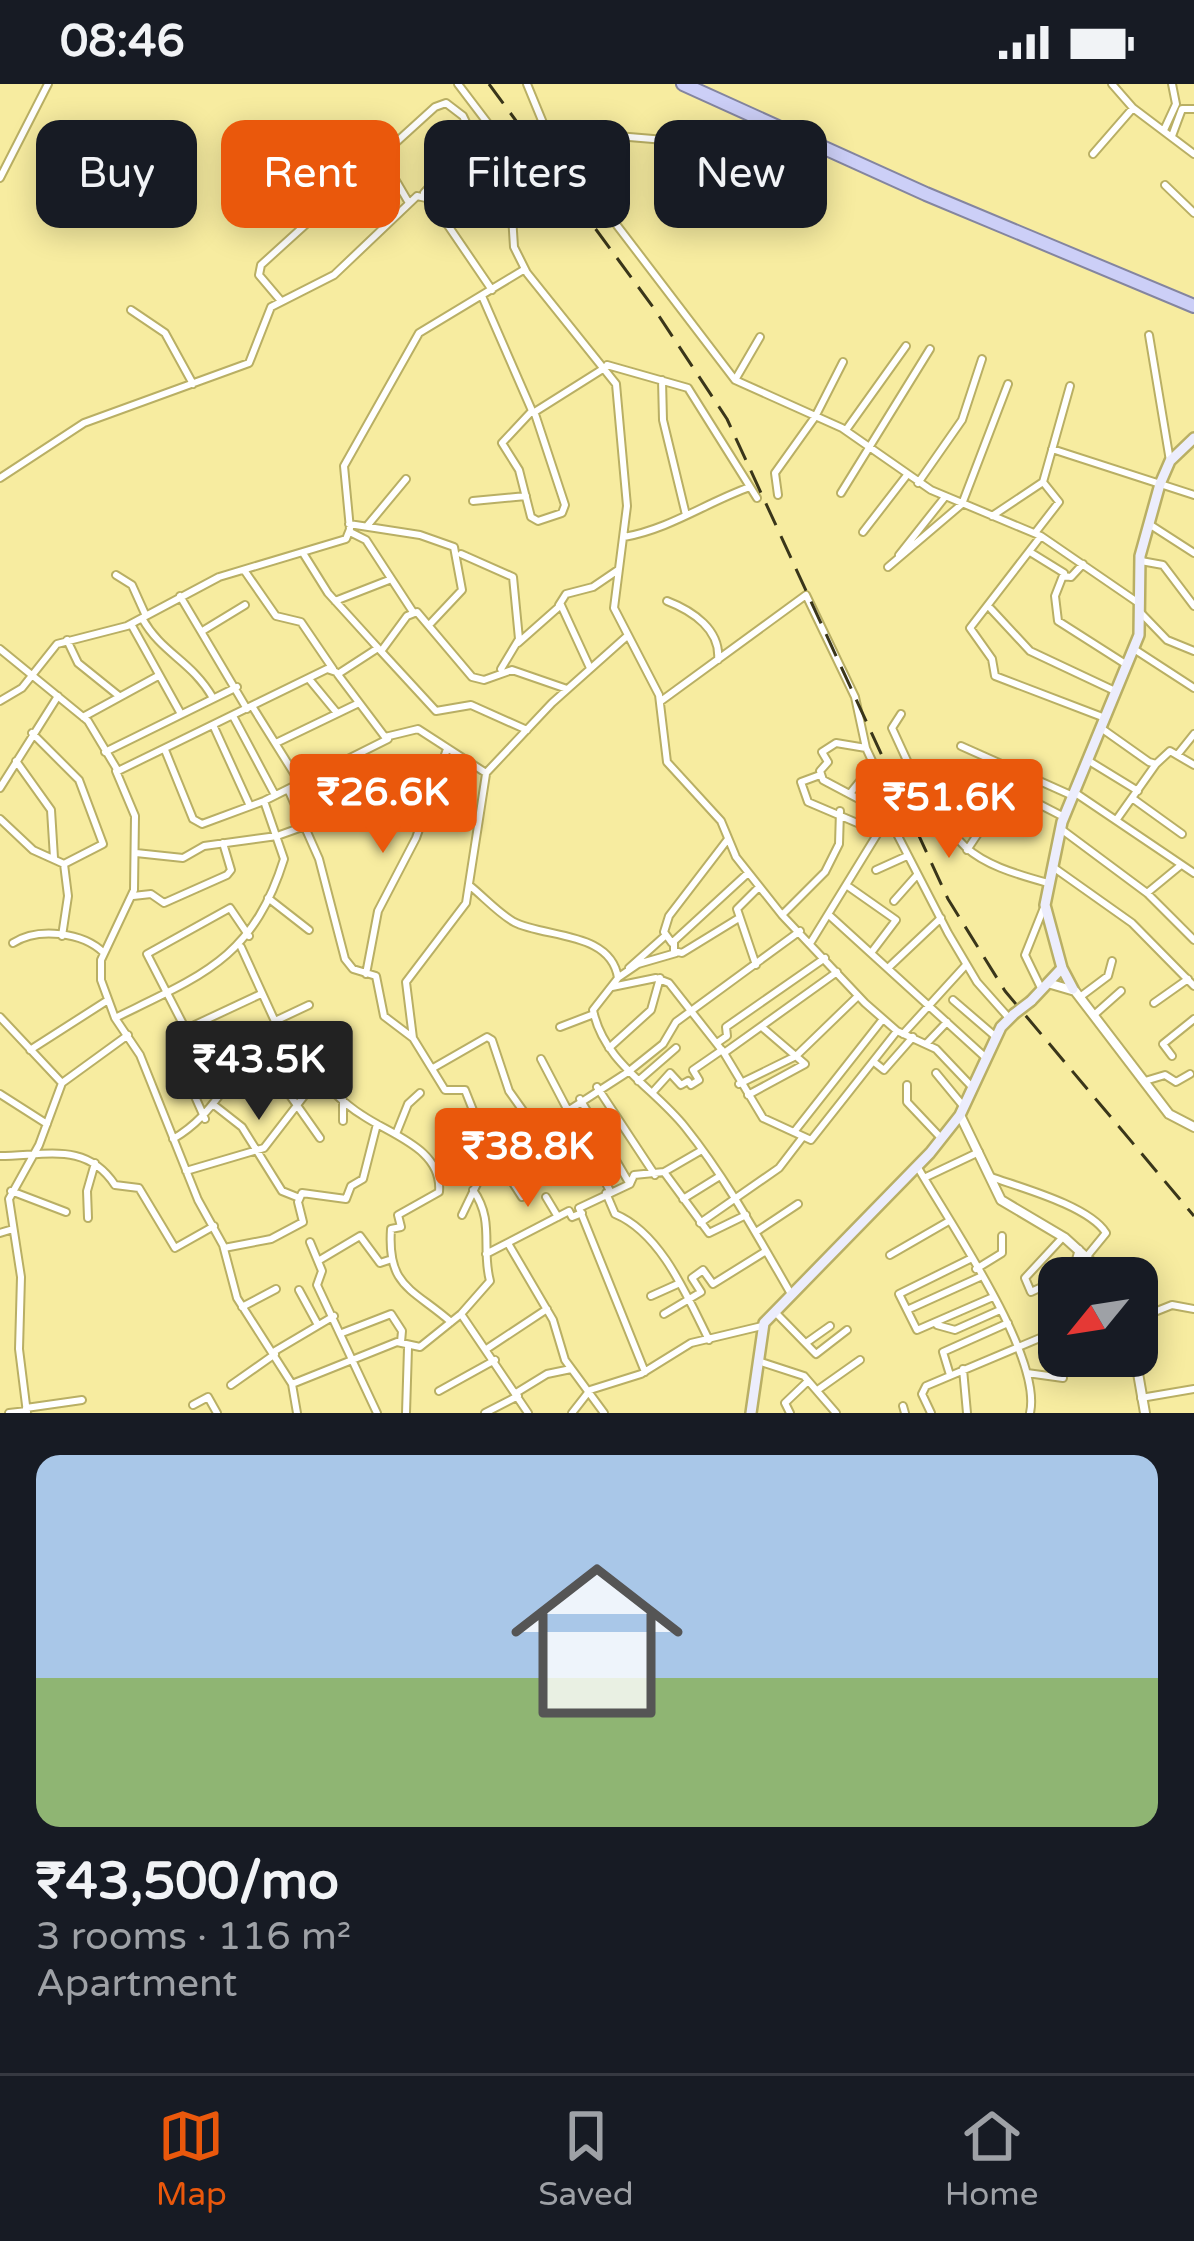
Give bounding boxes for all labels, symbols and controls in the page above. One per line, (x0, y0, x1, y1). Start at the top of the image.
text: 08:46 (60, 15, 185, 69)
chip: Buy (36, 120, 197, 228)
chip: Rent (221, 120, 400, 228)
chip: Filters (424, 120, 630, 228)
chip: New (654, 120, 827, 228)
pin: ₹26.6K (285, 754, 481, 856)
pin: ₹51.6K (851, 759, 1047, 861)
text: ₹26.6K (317, 769, 449, 816)
text: ₹51.6K (883, 774, 1015, 821)
pin: ₹43.5K (161, 1021, 357, 1123)
text: ₹43.5K (193, 1036, 325, 1083)
pin: ₹38.8K (430, 1108, 626, 1210)
text: ₹38.8K (462, 1123, 594, 1170)
north arrow (1038, 1257, 1158, 1377)
map controls (1038, 1257, 1158, 1377)
icon: home (489, 1533, 705, 1749)
text: ₹43,500/mo (36, 1851, 339, 1913)
text: 3 rooms · 116 m² (36, 1913, 351, 1960)
text: Apartment (36, 1960, 237, 2007)
tab: Map (156, 2103, 227, 2214)
tab: Saved (538, 2103, 634, 2214)
tab: Home (945, 2103, 1038, 2214)

